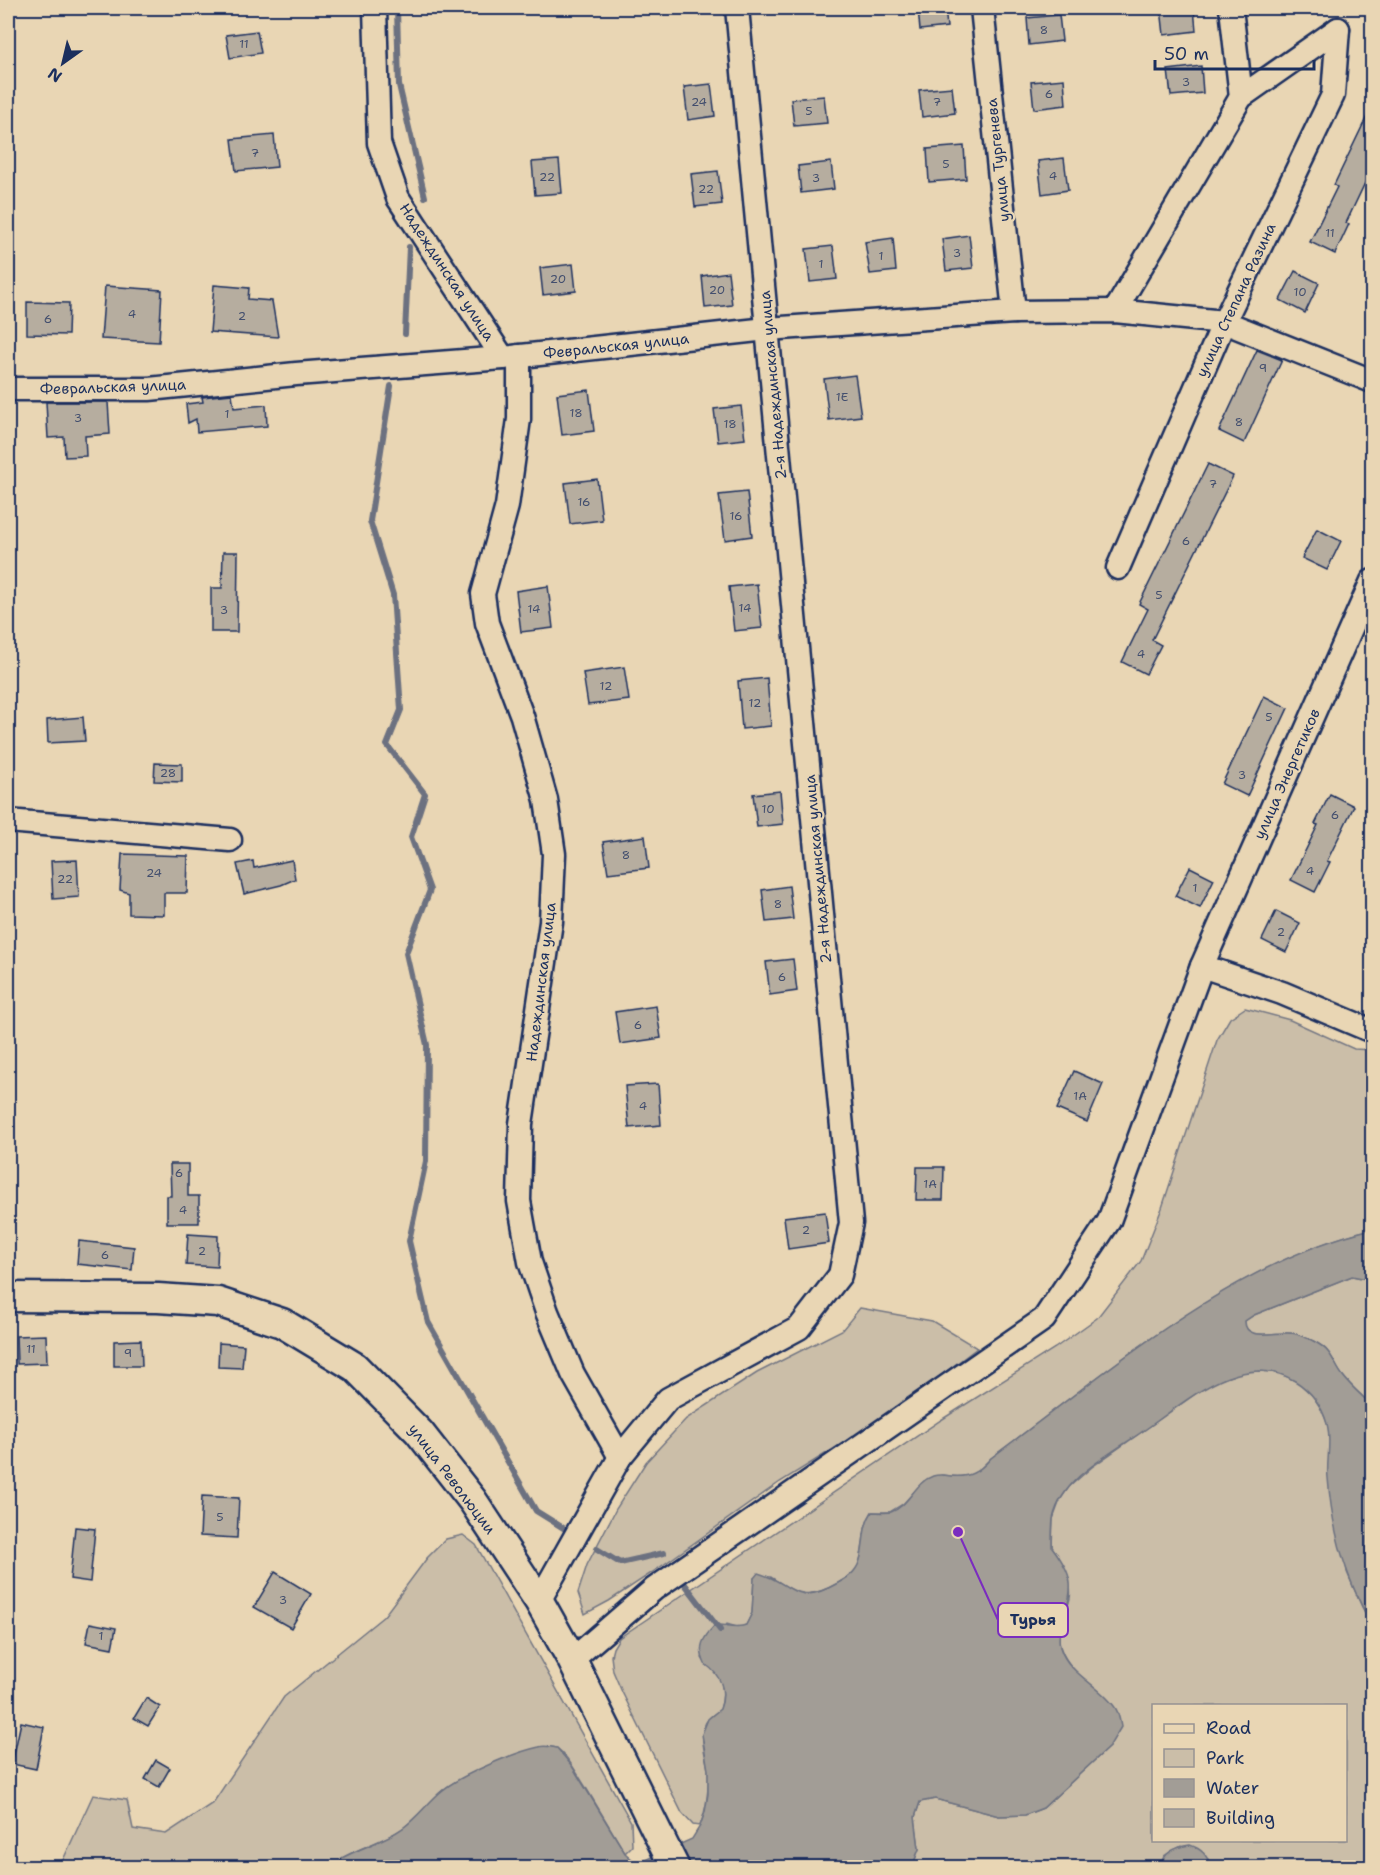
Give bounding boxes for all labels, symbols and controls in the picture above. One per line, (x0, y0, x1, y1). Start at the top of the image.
house number: 8 (1040, 22, 1048, 38)
north arrow (33, 33, 93, 93)
scale bar (1155, 33, 1314, 71)
house number: 11 (239, 36, 249, 52)
text: 50 m (1164, 42, 1209, 66)
text: N (44, 63, 66, 87)
house number: 3 (1182, 74, 1190, 90)
house number: 6 (1045, 86, 1053, 102)
house number: 24 (691, 94, 707, 110)
house number: 7 (933, 94, 941, 110)
street label: улица Тургенева (982, 97, 1014, 223)
house number: 5 (805, 103, 813, 119)
house number: 7 (251, 145, 259, 161)
house number: 5 (942, 156, 950, 172)
house number: 4 (1049, 168, 1057, 184)
house number: 22 (539, 169, 555, 185)
house number: 3 (812, 170, 820, 186)
house number: 22 (698, 181, 714, 197)
street label: Надеждинская улица (395, 199, 499, 345)
street label: улица Степана Разина (1191, 219, 1281, 380)
house number: 11 (1325, 225, 1335, 241)
house number: 3 (953, 245, 961, 261)
house number: 1 (878, 248, 884, 264)
house number: 1 (818, 256, 824, 272)
house number: 20 (550, 271, 566, 287)
house number: 20 (709, 282, 725, 298)
house number: 10 (1293, 284, 1307, 300)
street label: 2-я Надеждинская улица (755, 289, 791, 480)
house number: 4 (128, 306, 136, 322)
house number: 2 (238, 308, 246, 324)
house number: 6 (44, 311, 52, 327)
street label: Февральская улица (542, 328, 691, 364)
house number: 9 (1259, 360, 1267, 376)
street label: Февральская улица (39, 374, 187, 400)
house number: 1Е (836, 389, 848, 405)
house number: 18 (569, 405, 583, 421)
house number: 1 (224, 406, 230, 422)
house number: 3 (74, 410, 82, 426)
house number: 8 (1235, 414, 1243, 430)
house number: 18 (723, 416, 737, 432)
house number: 7 (1209, 476, 1217, 492)
house number: 16 (577, 494, 591, 510)
house number: 16 (729, 508, 743, 524)
house number: 6 (1182, 533, 1190, 549)
house number: 5 (1155, 587, 1163, 603)
house number: 14 (739, 600, 751, 616)
house number: 14 (528, 601, 540, 617)
house number: 3 (220, 602, 228, 618)
house number: 4 (1137, 646, 1145, 662)
house number: 12 (600, 678, 612, 694)
house number: 12 (749, 695, 761, 711)
street label: улица Энергетиков (1249, 705, 1325, 843)
house number: 5 (1265, 709, 1273, 725)
house number: 28 (160, 765, 176, 781)
house number: 3 (1238, 767, 1246, 783)
street label: 2-я Надеждинская улица (800, 773, 836, 964)
house number: 10 (761, 801, 775, 817)
house number: 6 (1331, 807, 1339, 823)
house number: 8 (622, 847, 630, 863)
house number: 4 (1306, 863, 1314, 879)
house number: 24 (146, 865, 162, 881)
house number: 22 (57, 871, 73, 887)
house number: 1 (1192, 880, 1198, 896)
house number: 8 (774, 896, 782, 912)
street label: Надеждинская улица (521, 900, 561, 1063)
house number: 2 (1277, 924, 1285, 940)
house number: 6 (778, 969, 786, 985)
house number: 6 (634, 1017, 642, 1033)
house number: 1А (1073, 1088, 1087, 1104)
house number: 4 (639, 1098, 647, 1114)
house number: 6 (175, 1165, 183, 1181)
house number: 1А (923, 1176, 937, 1192)
house number: 4 (179, 1202, 187, 1218)
house number: 2 (802, 1222, 810, 1238)
house number: 2 (198, 1243, 206, 1259)
house number: 6 (101, 1247, 109, 1263)
house number: 11 (26, 1341, 36, 1357)
house number: 9 (124, 1345, 132, 1361)
street label: улица Революции (404, 1420, 500, 1538)
house number: 5 (216, 1509, 224, 1525)
house number: 3 (279, 1592, 287, 1608)
callout: Турья (998, 1603, 1068, 1637)
text: Турья (1010, 1609, 1056, 1630)
house number: 1 (98, 1628, 104, 1644)
legend (1152, 1704, 1347, 1842)
text: Road (1206, 1716, 1251, 1740)
text: Park (1206, 1746, 1245, 1770)
text: Water (1206, 1776, 1259, 1800)
text: Building (1206, 1806, 1275, 1830)

